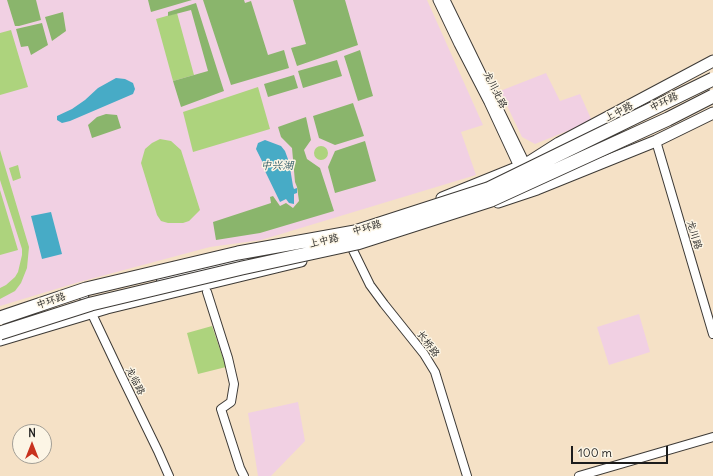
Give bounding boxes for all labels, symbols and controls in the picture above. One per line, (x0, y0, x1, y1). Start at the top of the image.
street label: 龙川北路 (481, 69, 509, 111)
street label: 中环路 (648, 90, 680, 114)
street label: 上中路 (603, 100, 635, 124)
water label: 中兴湖 (261, 159, 293, 173)
street label: 中环路 (351, 218, 383, 238)
street label: 龙川路 (684, 219, 704, 251)
street label: 上中路 (308, 232, 340, 250)
street label: 中环路 (35, 290, 67, 312)
street label: 长桥路 (414, 328, 442, 360)
street label: 龙临路 (123, 365, 147, 397)
north arrow (12, 424, 52, 464)
text: N (28, 426, 36, 440)
scale bar (573, 438, 670, 464)
text: 100 m (578, 445, 612, 460)

